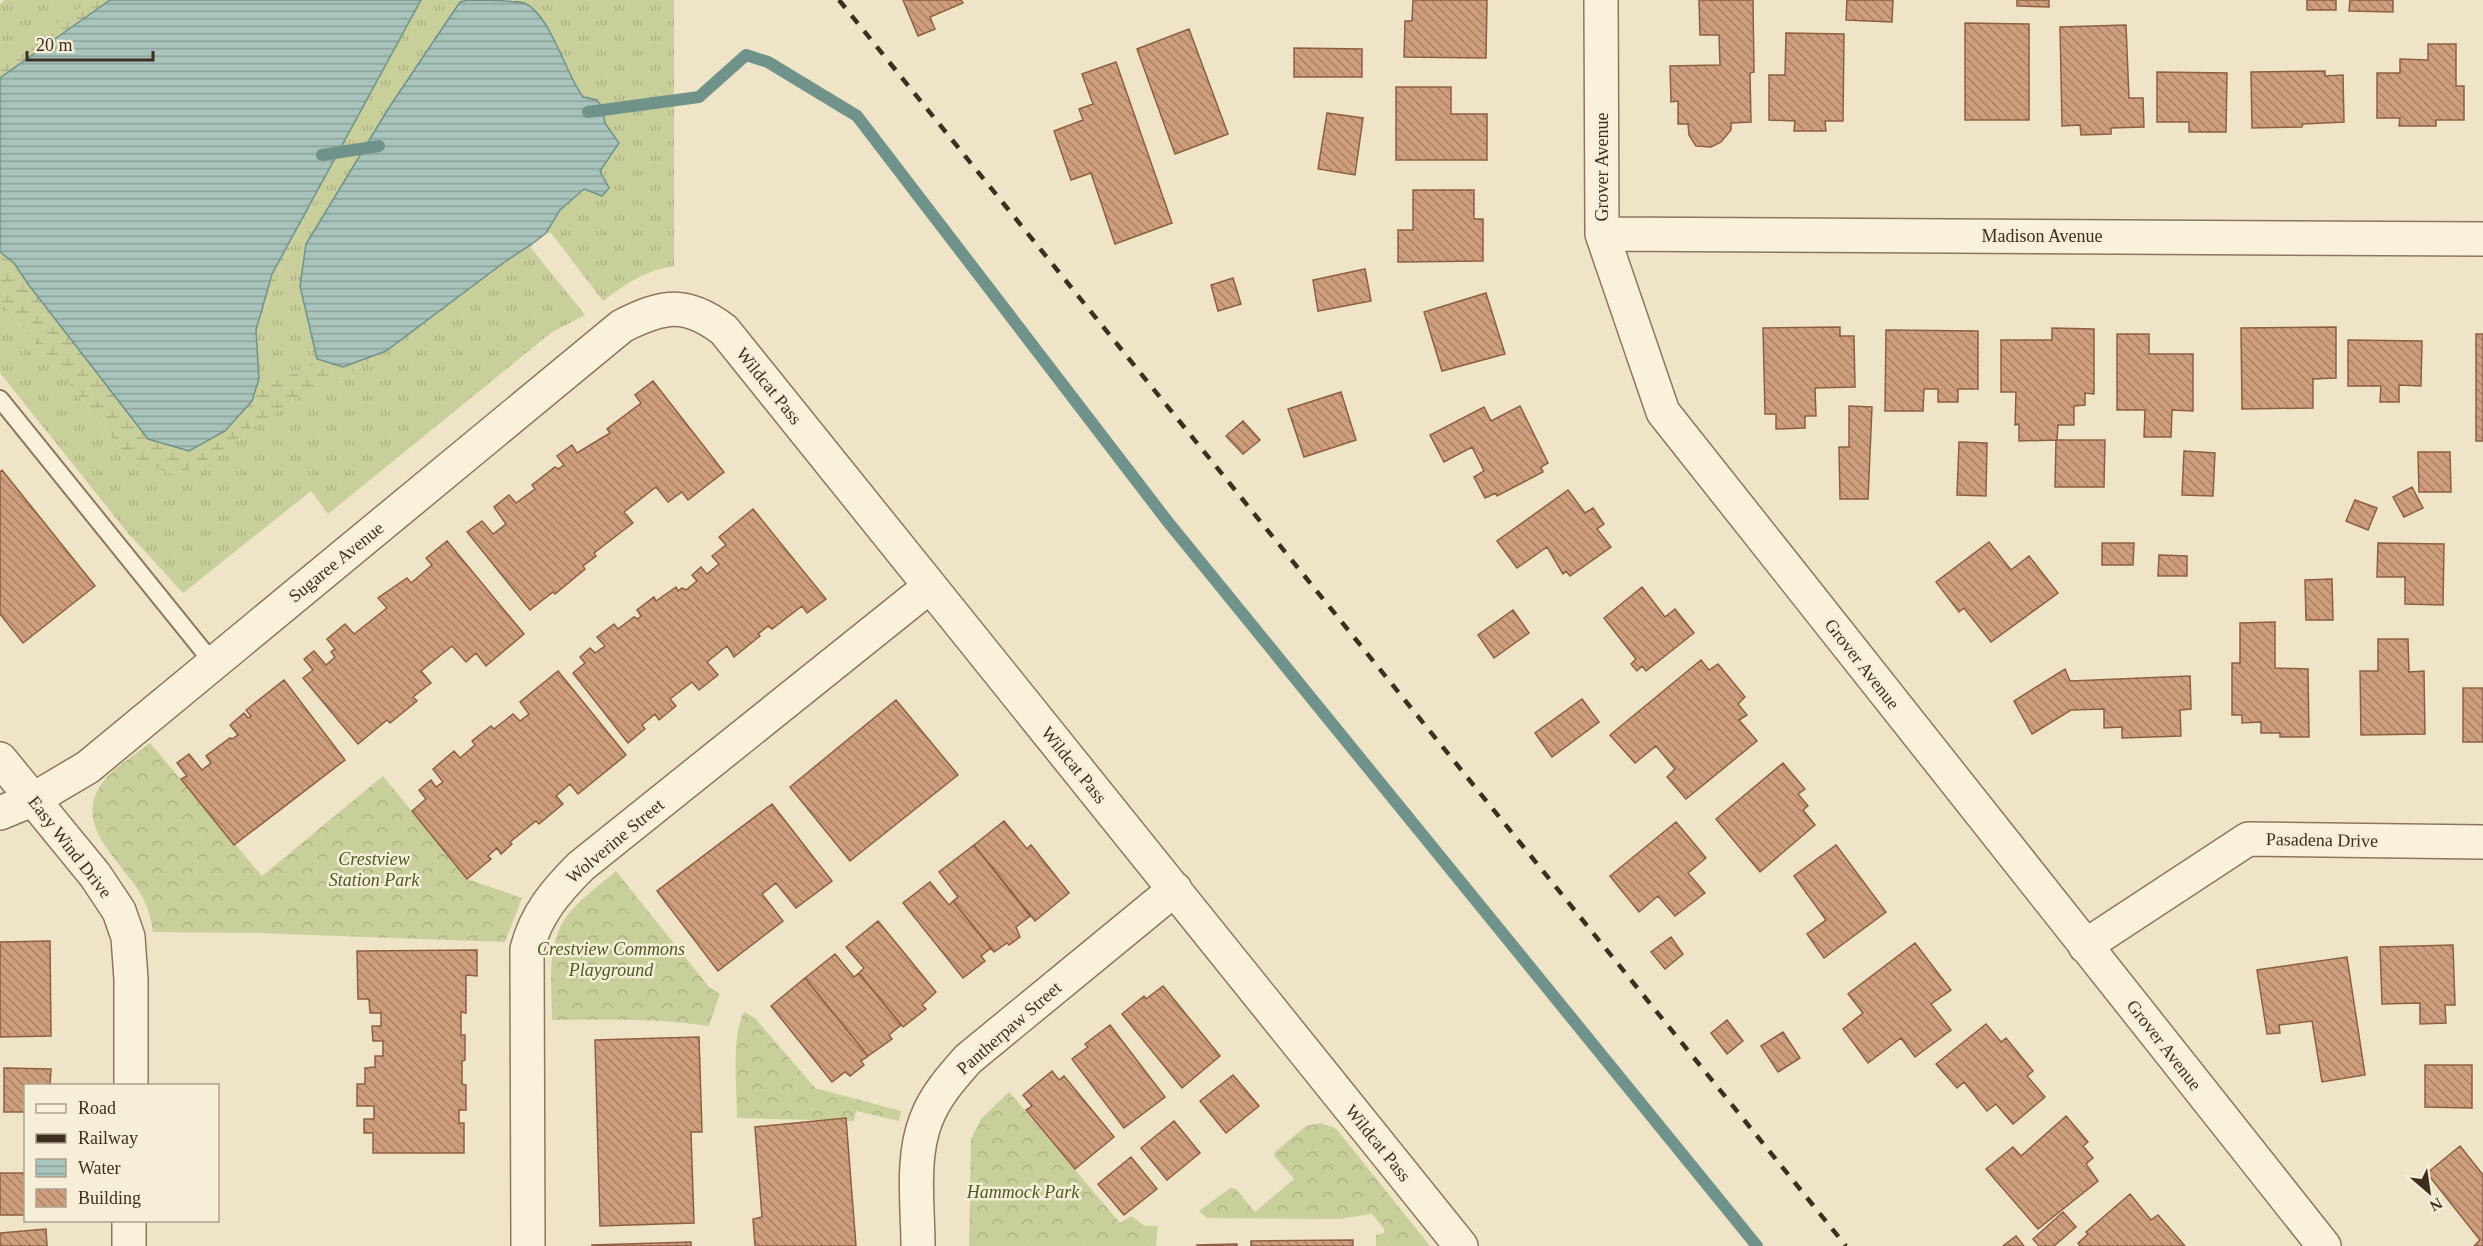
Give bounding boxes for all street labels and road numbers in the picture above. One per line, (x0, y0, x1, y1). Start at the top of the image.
street label: Grover Avenue (1592, 112, 1612, 222)
street label: Madison Avenue (1981, 226, 2103, 246)
street label: Wildcat Pass (732, 344, 806, 428)
street label: Sugaree Avenue (285, 518, 387, 606)
street label: Grover Avenue (1821, 615, 1903, 713)
street label: Wildcat Pass (1037, 723, 1111, 807)
street label: Easy Wind Drive (24, 792, 116, 902)
street label: Wolverine Street (562, 794, 668, 888)
street label: Pasadena Drive (2266, 829, 2378, 851)
street label: Pantherpaw Street (953, 977, 1065, 1079)
street label: Grover Avenue (2123, 996, 2205, 1094)
street label: Wildcat Pass (1341, 1101, 1415, 1185)

